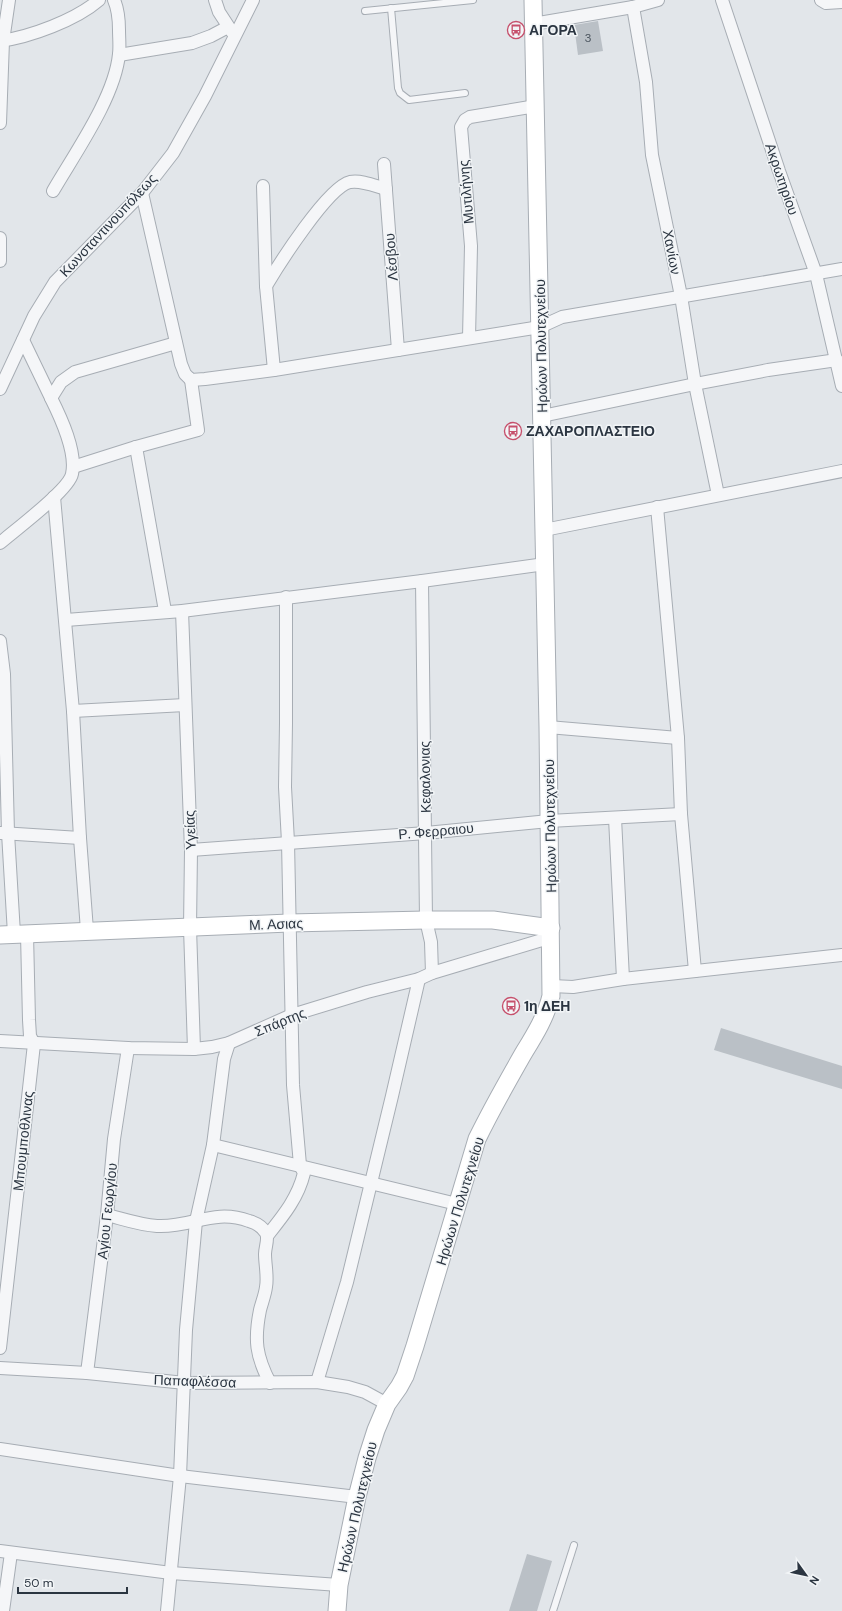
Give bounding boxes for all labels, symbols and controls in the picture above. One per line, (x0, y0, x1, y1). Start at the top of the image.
bus stop icon: ΑΓΟΡΑ (506, 20, 526, 40)
place label: ΑΓΟΡΑ (529, 21, 577, 39)
house number: 3 (584, 30, 592, 46)
street label: Ακρωτηρίου (761, 141, 803, 217)
street label: Μυτιλήνης (454, 159, 478, 225)
street label: Κωνσταντινουπόλεως (55, 169, 161, 280)
street label: Χανίων (659, 228, 685, 276)
street label: Λέσβου (380, 233, 402, 281)
street label: Ηρώων Πολυτεχνείου (531, 279, 551, 413)
bus stop icon: ΖΑΧΑΡΟΠΛΑΣΤΕΙΟ (503, 421, 523, 441)
place label: ΖΑΧΑΡΟΠΛΑΣΤΕΙΟ (526, 422, 655, 440)
street label: Κεφαλονιας (415, 740, 435, 813)
street label: Ηρώων Πολυτεχνείου (540, 759, 560, 893)
street label: Υγείας (180, 810, 200, 850)
street label: Ρ. Φερραιου (397, 819, 475, 843)
street label: Μ. Ασιας (249, 914, 304, 934)
bus stop icon: 1η ΔΕΗ (501, 996, 521, 1016)
place label: 1η ΔΕΗ (524, 997, 570, 1015)
street label: Σπάρτης (252, 1004, 308, 1040)
street label: Μπουμποθλινας (9, 1090, 37, 1192)
street label: Ηρώων Πολυτεχνείου (432, 1135, 488, 1267)
street label: Αγίου Γεωργίου (93, 1162, 121, 1260)
street label: Παπαφλέσσα (153, 1371, 237, 1391)
street label: Ηρώων Πολυτεχνείου (333, 1440, 381, 1574)
north arrow (786, 1555, 826, 1595)
scale bar (18, 1569, 127, 1595)
text: N (806, 1573, 822, 1588)
text: 50 m (24, 1575, 53, 1591)

